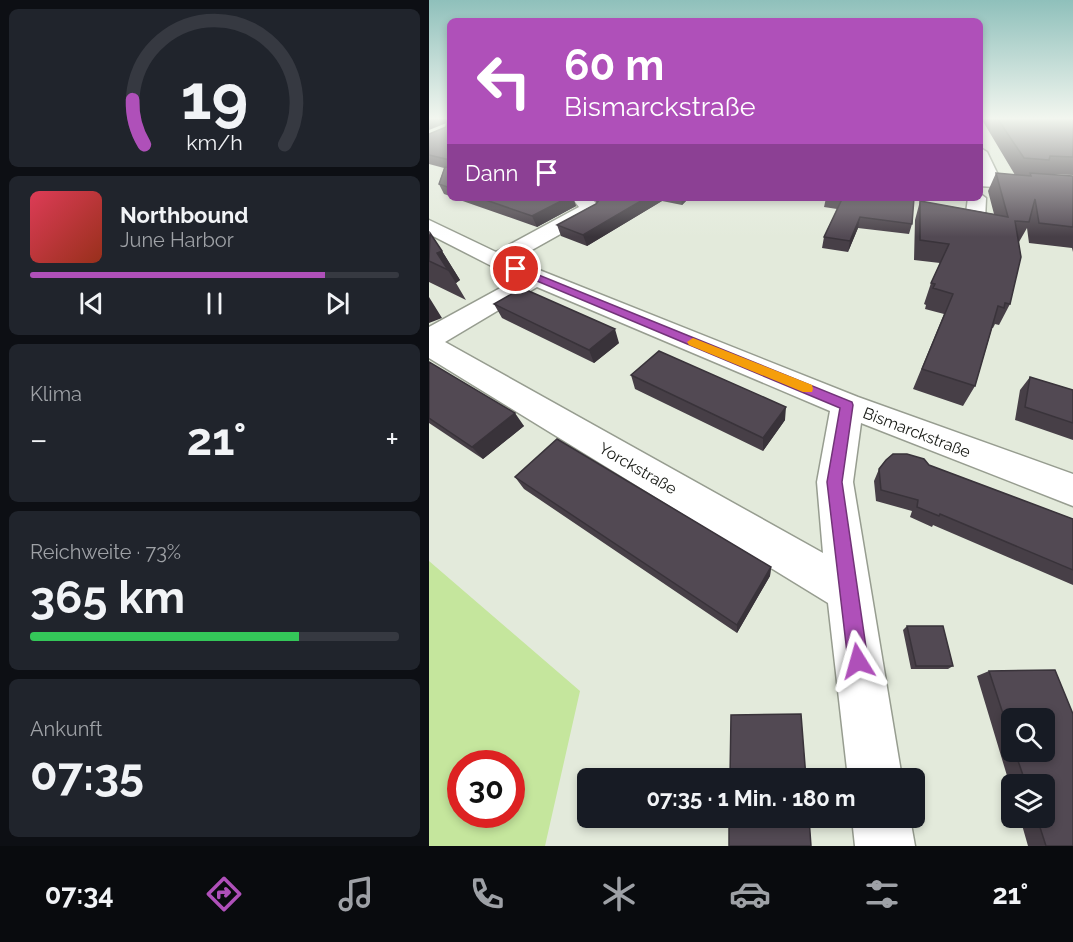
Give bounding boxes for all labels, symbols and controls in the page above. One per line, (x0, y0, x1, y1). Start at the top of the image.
text: 60 m (564, 41, 664, 90)
icon: left (465, 42, 543, 120)
text: 19 (181, 60, 248, 134)
text: Bismarckstraße (564, 91, 756, 122)
text: km/h (186, 131, 243, 156)
icon: arrive (530, 156, 563, 189)
text: Dann (465, 160, 518, 186)
text: Northbound (120, 202, 249, 228)
text: June Harbor (120, 228, 234, 252)
pin (490, 243, 541, 294)
icon: arrive (499, 252, 532, 285)
icon: previous (75, 287, 108, 320)
icon: pause (198, 287, 231, 320)
icon: next (321, 287, 354, 320)
text: Klima (30, 382, 82, 406)
street label: Bismarckstraße (860, 403, 973, 462)
text: 21° (187, 413, 246, 466)
text: − (30, 420, 48, 459)
text: + (385, 420, 399, 459)
street label: Yorckstraße (595, 439, 680, 498)
text: Reichweite · 73% (30, 540, 181, 564)
text: 365 km (30, 571, 185, 624)
position arrow (826, 629, 890, 693)
map controls (1001, 708, 1055, 828)
button: search (1001, 708, 1055, 762)
text: Ankunft (30, 717, 103, 741)
text: 07:35 (30, 748, 144, 801)
speed limit sign: 30 (447, 750, 525, 828)
button: layers (1001, 774, 1055, 828)
text: 07:35 · 1 Min. · 180 m (646, 785, 856, 811)
icon: directions (203, 873, 245, 915)
icon: music (335, 873, 377, 915)
icon: phone (466, 873, 508, 915)
icon: climate (598, 873, 640, 915)
icon: car (729, 873, 771, 915)
icon: filters (861, 873, 903, 915)
text: 07:34 (45, 879, 114, 910)
text: 21° (992, 879, 1028, 910)

